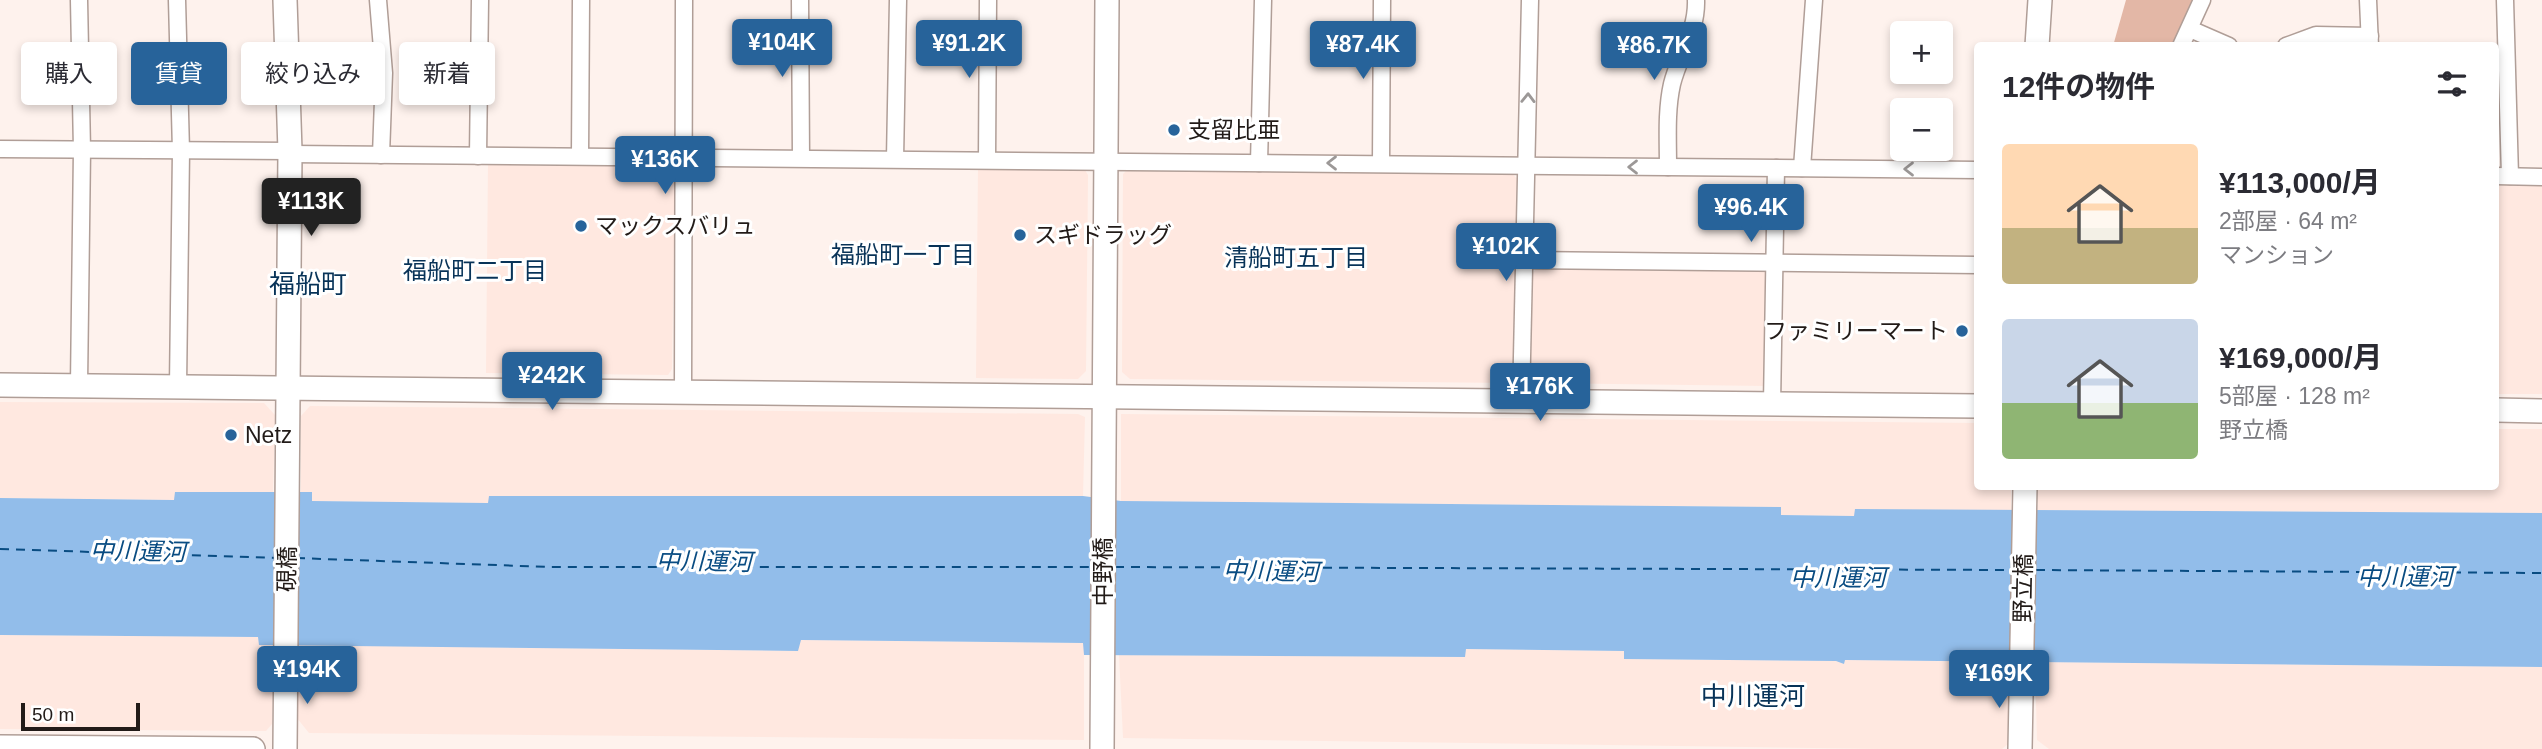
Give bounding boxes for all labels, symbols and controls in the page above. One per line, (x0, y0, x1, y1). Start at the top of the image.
pin: ¥104K (733, 20, 831, 79)
pin: ¥91.2K (912, 20, 1026, 80)
map controls (1890, 21, 1953, 161)
button: + (1890, 21, 1953, 84)
pin: ¥87.4K (1306, 22, 1420, 81)
pin: ¥86.7K (1597, 22, 1711, 82)
text: ¥104K (748, 29, 816, 55)
text: ¥91.2K (932, 30, 1006, 56)
text: ¥87.4K (1326, 31, 1400, 57)
text: ¥86.7K (1617, 32, 1691, 58)
chip: 購入 (21, 42, 117, 105)
chip: 賃貸 (131, 42, 227, 105)
chip: 絞り込み (241, 42, 385, 105)
chip: 新着 (399, 42, 495, 105)
icon: filters (2433, 65, 2471, 103)
text: 12件の物件 (2002, 70, 2155, 103)
one-way arrow (1520, 92, 1536, 102)
button: − (1890, 98, 1953, 161)
place label: 支留比亜 (1188, 117, 1280, 143)
marker: 支留比亜 (1166, 122, 1182, 138)
pin: ¥136K (616, 136, 714, 196)
text: ¥136K (631, 146, 699, 172)
one-way arrow (1326, 155, 1337, 171)
one-way arrow (1627, 159, 1638, 175)
one-way arrow (1904, 161, 1914, 177)
text: ¥113,000/月 (2219, 166, 2381, 199)
icon: home (2058, 172, 2142, 256)
pin: ¥113K (262, 178, 360, 238)
pin: ¥96.4K (1694, 184, 1808, 244)
text: ¥113K (278, 188, 344, 214)
text: ¥96.4K (1714, 194, 1788, 220)
text: 2部屋 · 64 m² (2219, 208, 2357, 234)
place label: マックスバリュ (595, 213, 755, 239)
marker: マックスバリュ (573, 218, 589, 234)
place label: スギドラッグ (1034, 222, 1172, 248)
pin: ¥102K (1457, 224, 1555, 283)
marker: スギドラッグ (1012, 227, 1028, 243)
text: ¥102K (1472, 233, 1540, 259)
district label: 福船町一丁目 (831, 241, 975, 268)
text: マンション (2219, 242, 2334, 268)
district label: 清船町五丁目 (1224, 244, 1368, 271)
district label: 福船町二丁目 (403, 257, 547, 284)
district label: 福船町 (269, 269, 347, 299)
place label: ファミリーマート (1764, 318, 1948, 344)
marker: ファミリーマート (1954, 323, 1970, 339)
text: ¥169,000/月 (2219, 341, 2382, 374)
icon: home (2058, 347, 2142, 431)
pin: ¥242K (503, 352, 601, 412)
text: ¥242K (518, 362, 586, 388)
pin: ¥176K (1491, 364, 1589, 423)
text: ¥176K (1506, 373, 1574, 399)
text: 5部屋 · 128 m² (2219, 383, 2370, 409)
text: 野立橋 (2219, 417, 2288, 443)
place label: Netz (245, 422, 292, 448)
marker: Netz (223, 427, 239, 443)
water label: 中川運河 (90, 537, 190, 565)
street label: 中野橋 (1090, 538, 1116, 607)
street label: 硯橋 (274, 546, 300, 592)
water label: 中川運河 (656, 547, 756, 575)
street label: 野立橋 (2009, 553, 2037, 623)
water label: 中川運河 (1223, 557, 1323, 585)
water label: 中川運河 (2357, 563, 2457, 590)
water label: 中川運河 (1790, 564, 1890, 591)
pin: ¥194K (258, 646, 356, 706)
pin: ¥169K (1950, 650, 2048, 710)
text: ¥194K (273, 656, 341, 682)
text: ¥169K (1965, 660, 2033, 686)
district label: 中川運河 (1701, 681, 1805, 711)
scale bar (21, 700, 140, 732)
text: 50 m (32, 704, 74, 725)

